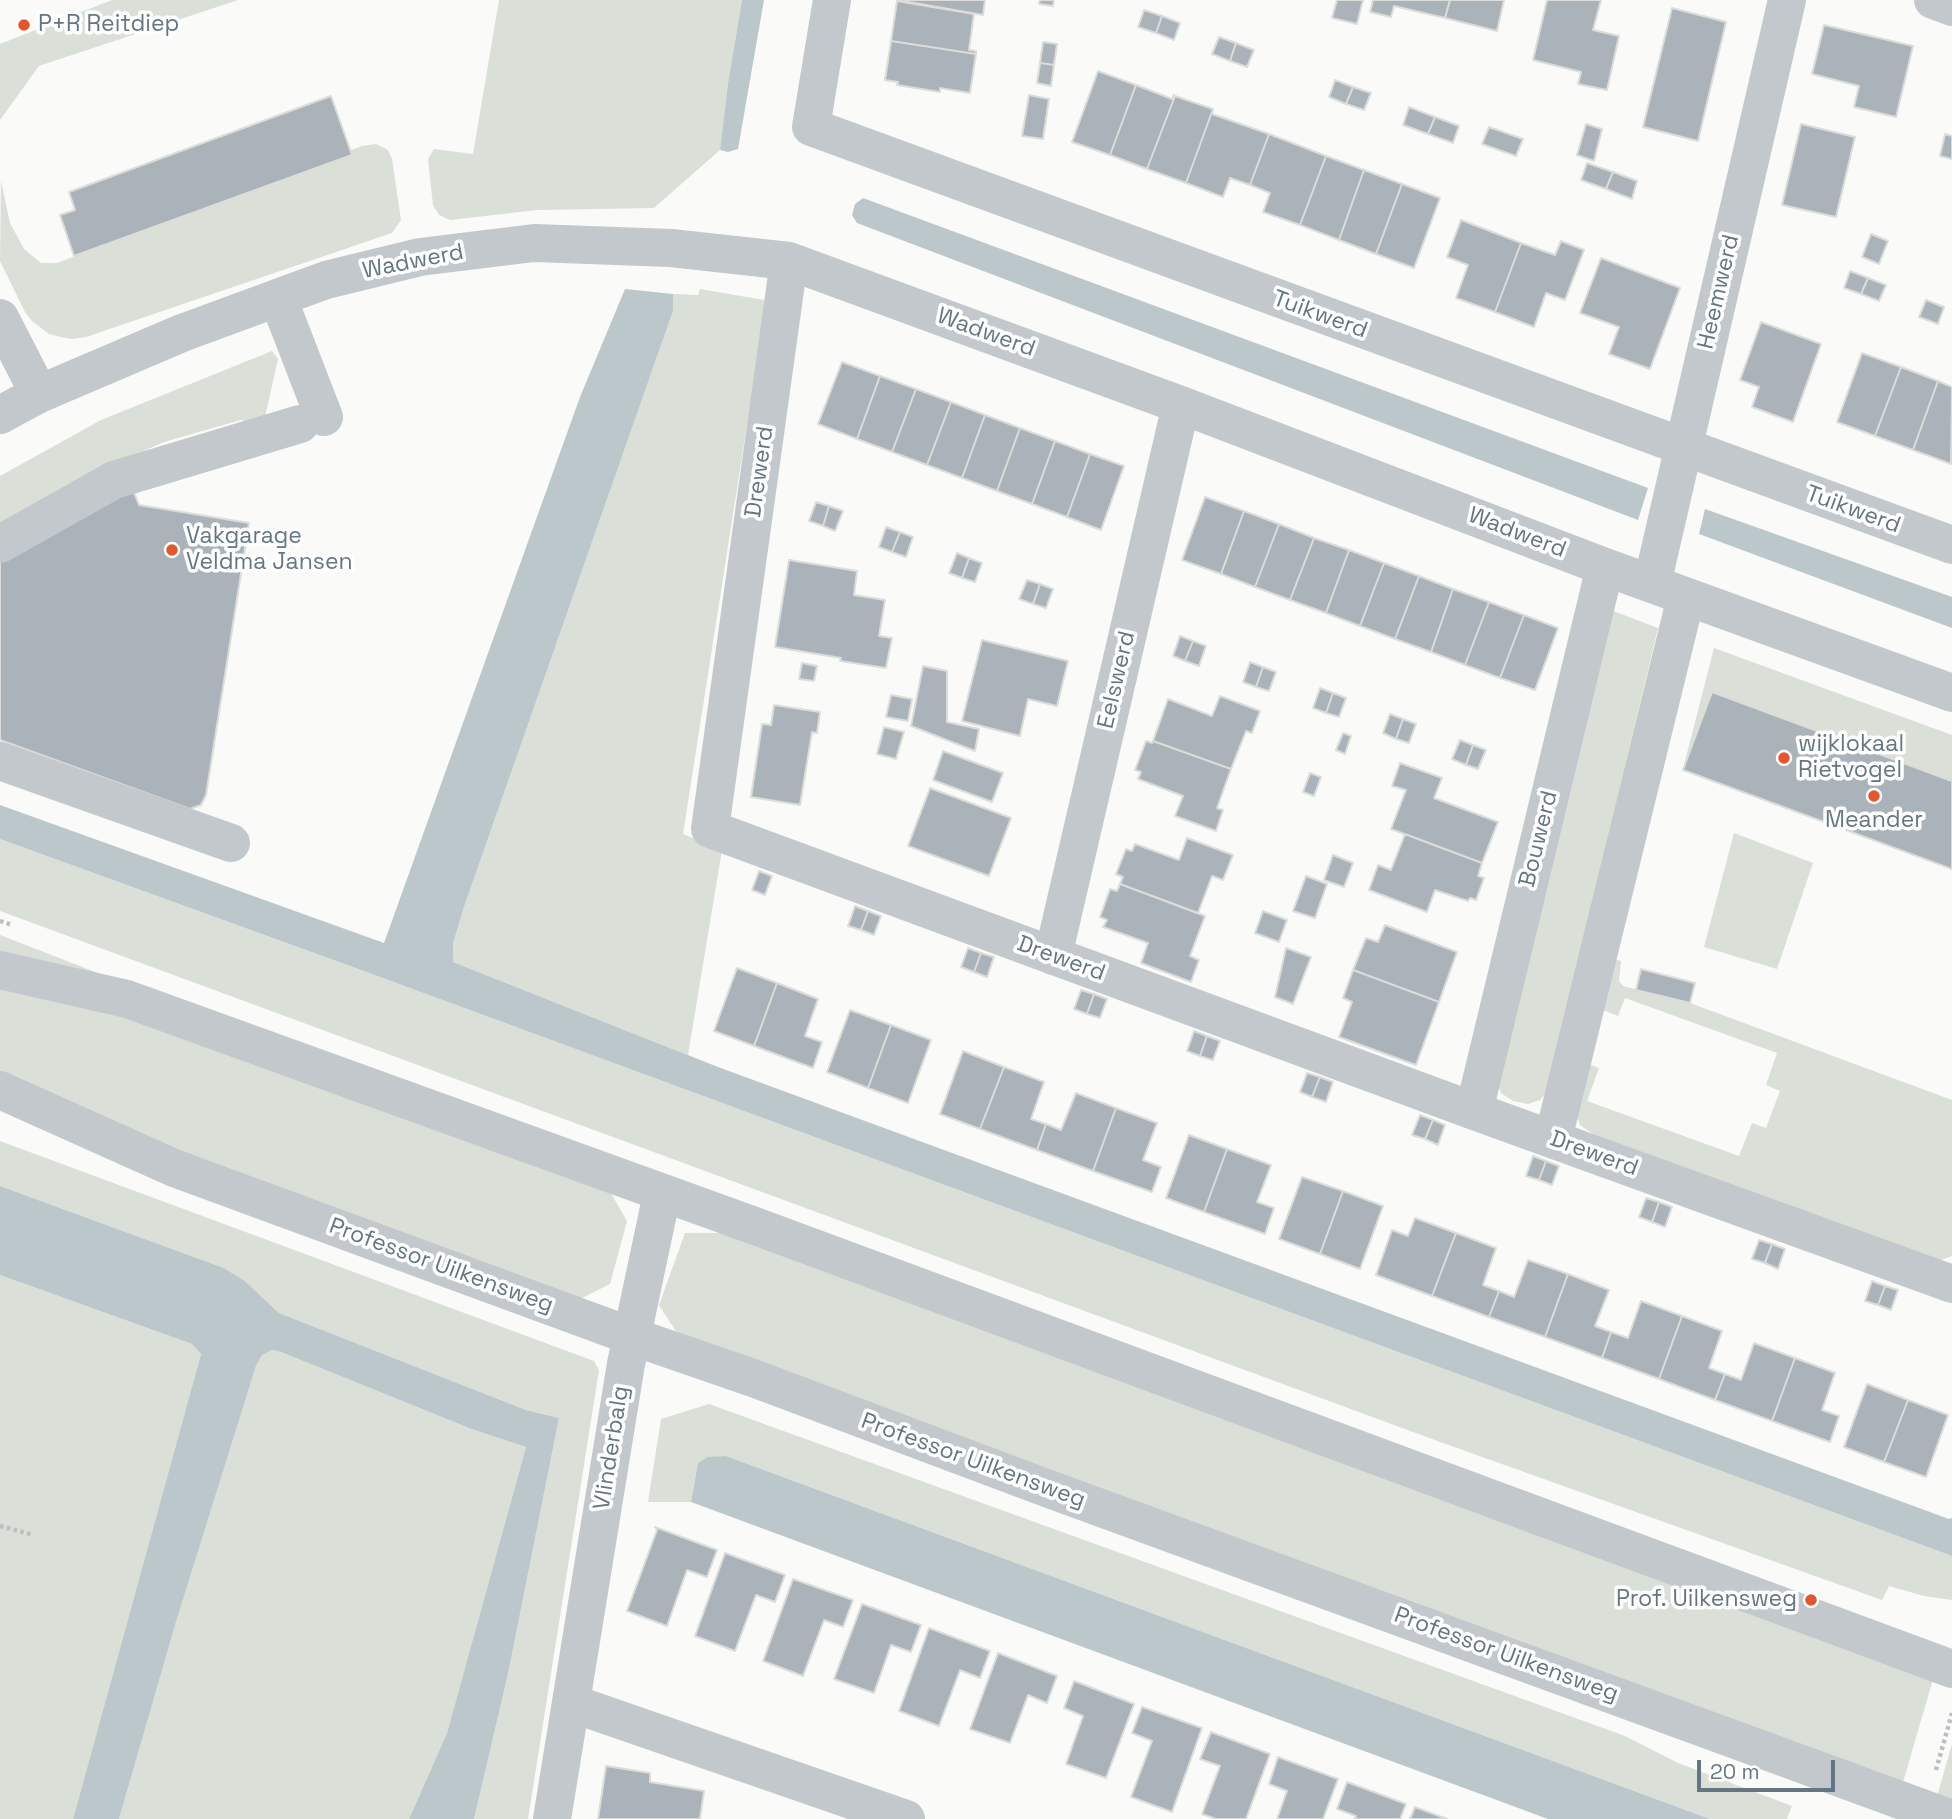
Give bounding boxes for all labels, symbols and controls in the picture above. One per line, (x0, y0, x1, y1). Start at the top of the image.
place label: P+R Reitdiep (38, 11, 179, 39)
marker: P+R Reitdiep (16, 17, 32, 33)
street label: Heemwerd (1692, 232, 1746, 352)
street label: Wadwerd (360, 239, 466, 285)
street label: Tuikwerd (1269, 285, 1371, 345)
street label: Wadwerd (933, 303, 1039, 363)
street label: Drewerd (740, 425, 780, 519)
street label: Tuikwerd (1802, 480, 1904, 540)
street label: Wadwerd (1464, 502, 1570, 564)
place label: Vakgarage Veldma Jansen (186, 523, 353, 577)
marker: Vakgarage Veldma Jansen (164, 542, 180, 558)
street label: Eelswerd (1092, 629, 1142, 731)
place label: wijklokaal Rietvogel (1798, 731, 1904, 785)
marker: wijklokaal Rietvogel (1776, 750, 1792, 766)
street label: Bouwerd (1514, 788, 1564, 890)
marker: Meander (1866, 788, 1882, 804)
place label: Meander (1825, 807, 1923, 835)
street label: Drewerd (1013, 930, 1109, 988)
street label: Drewerd (1546, 1125, 1642, 1183)
street label: Professor Uilkensweg (325, 1213, 557, 1319)
street label: Vlinderbalg (589, 1384, 635, 1512)
street label: Professor Uilkensweg (857, 1408, 1089, 1514)
place label: Prof. Uilkensweg (1616, 1586, 1797, 1614)
marker: Prof. Uilkensweg (1803, 1592, 1819, 1608)
street label: Professor Uilkensweg (1390, 1602, 1622, 1708)
scale bar (1700, 1745, 1838, 1789)
text: 20 m (1710, 1758, 1760, 1785)

